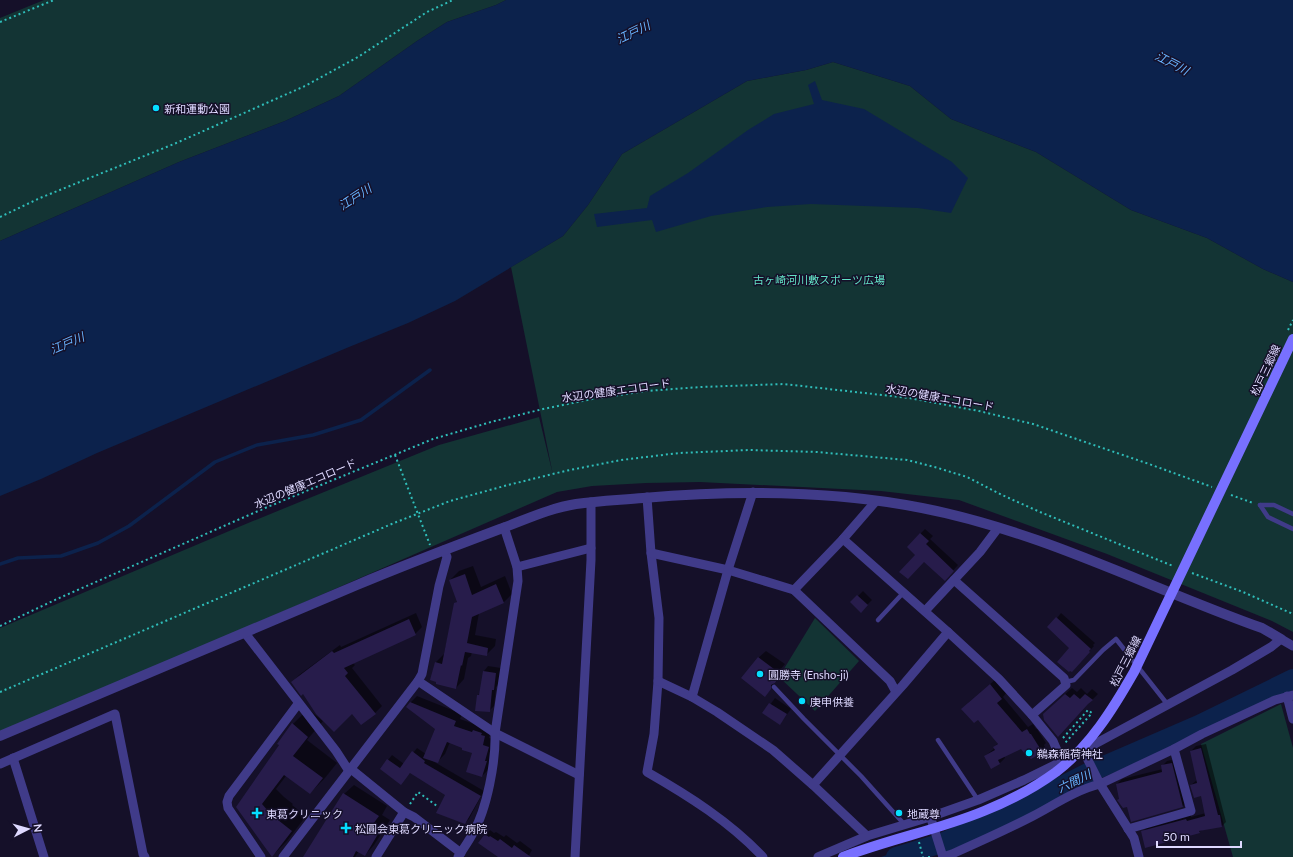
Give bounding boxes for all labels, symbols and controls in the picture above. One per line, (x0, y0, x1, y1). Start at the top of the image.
water label: 江戸川 (614, 16, 654, 47)
water label: 江戸川 (1153, 48, 1193, 79)
place label: 新和運動公園 (164, 102, 230, 115)
marker: 新和運動公園 (151, 103, 161, 113)
water label: 江戸川 (336, 180, 376, 213)
park label: 古ヶ崎河川敷スポーツ広場 (753, 273, 885, 286)
water label: 江戸川 (47, 328, 88, 357)
street label: 松戸三郷線 (1247, 342, 1283, 398)
street label: 水辺の健康エコロード (561, 376, 671, 404)
street label: 水辺の健康エコロード (885, 381, 995, 413)
street label: 水辺の健康エコロード (252, 456, 358, 510)
street label: 松戸三郷線 (1107, 634, 1143, 688)
place label: 圓勝寺 (Ensho-ji) (768, 668, 849, 681)
marker: 圓勝寺 (Ensho-ji) (755, 669, 765, 679)
place label: 庚申供養 (810, 695, 854, 708)
marker: 庚申供養 (797, 696, 807, 706)
place label: 鵜森稲荷神社 (1037, 747, 1103, 760)
marker: 鵜森稲荷神社 (1024, 748, 1034, 758)
water label: 六間川 (1055, 765, 1095, 796)
marker: 東葛クリニック (251, 807, 263, 819)
place label: 東葛クリニック (266, 807, 343, 820)
place label: 地蔵尊 (907, 807, 940, 820)
marker: 地蔵尊 (894, 808, 904, 818)
north arrow (8, 809, 48, 849)
marker: 松圓会東葛クリニック病院 (340, 822, 352, 834)
place label: 松圓会東葛クリニック病院 (355, 822, 487, 835)
text: N (32, 823, 45, 833)
scale bar (1157, 823, 1241, 849)
text: 50 m (1163, 829, 1190, 844)

